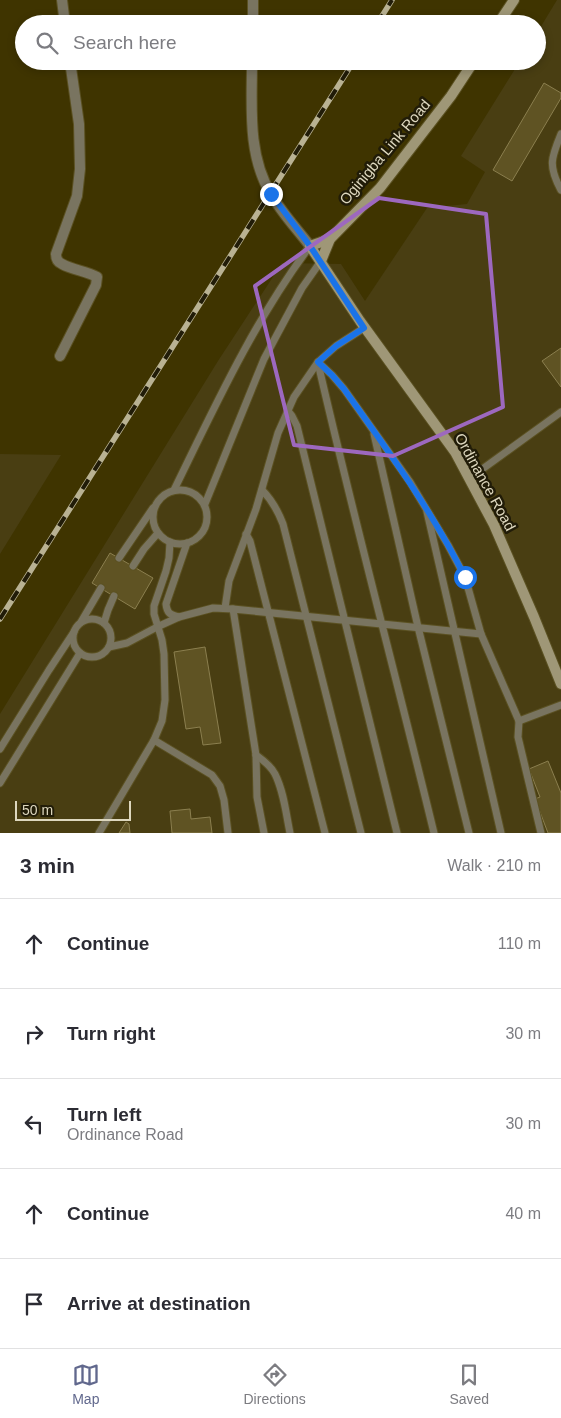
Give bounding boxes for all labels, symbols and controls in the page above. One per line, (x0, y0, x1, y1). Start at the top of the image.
search box (15, 15, 546, 70)
icon: search (33, 29, 61, 57)
text: Search here (73, 32, 177, 53)
street label: Oginigba Link Road (336, 96, 433, 208)
route end (260, 183, 283, 206)
street label: Ordinance Road (452, 430, 519, 534)
route start (454, 566, 477, 589)
scale bar (15, 798, 131, 821)
text: 50 m (22, 802, 53, 818)
text: 3 min (20, 854, 75, 877)
text: Walk · 210 m (447, 857, 541, 874)
icon: ahead (20, 930, 48, 958)
text: Continue (67, 933, 149, 954)
text: 110 m (498, 935, 541, 952)
icon: right (20, 1020, 48, 1048)
text: Turn right (67, 1023, 155, 1044)
text: 30 m (505, 1025, 541, 1042)
text: Turn left (67, 1104, 142, 1125)
icon: left (20, 1110, 48, 1138)
text: 30 m (505, 1115, 541, 1132)
text: Ordinance Road (67, 1126, 184, 1143)
icon: ahead (20, 1200, 48, 1228)
text: Continue (67, 1203, 149, 1224)
text: 40 m (505, 1205, 541, 1222)
icon: arrive (20, 1290, 48, 1318)
text: Arrive at destination (67, 1293, 251, 1314)
tab: Map (72, 1361, 100, 1407)
tab: Directions (244, 1361, 306, 1407)
tab: Saved (449, 1361, 489, 1407)

